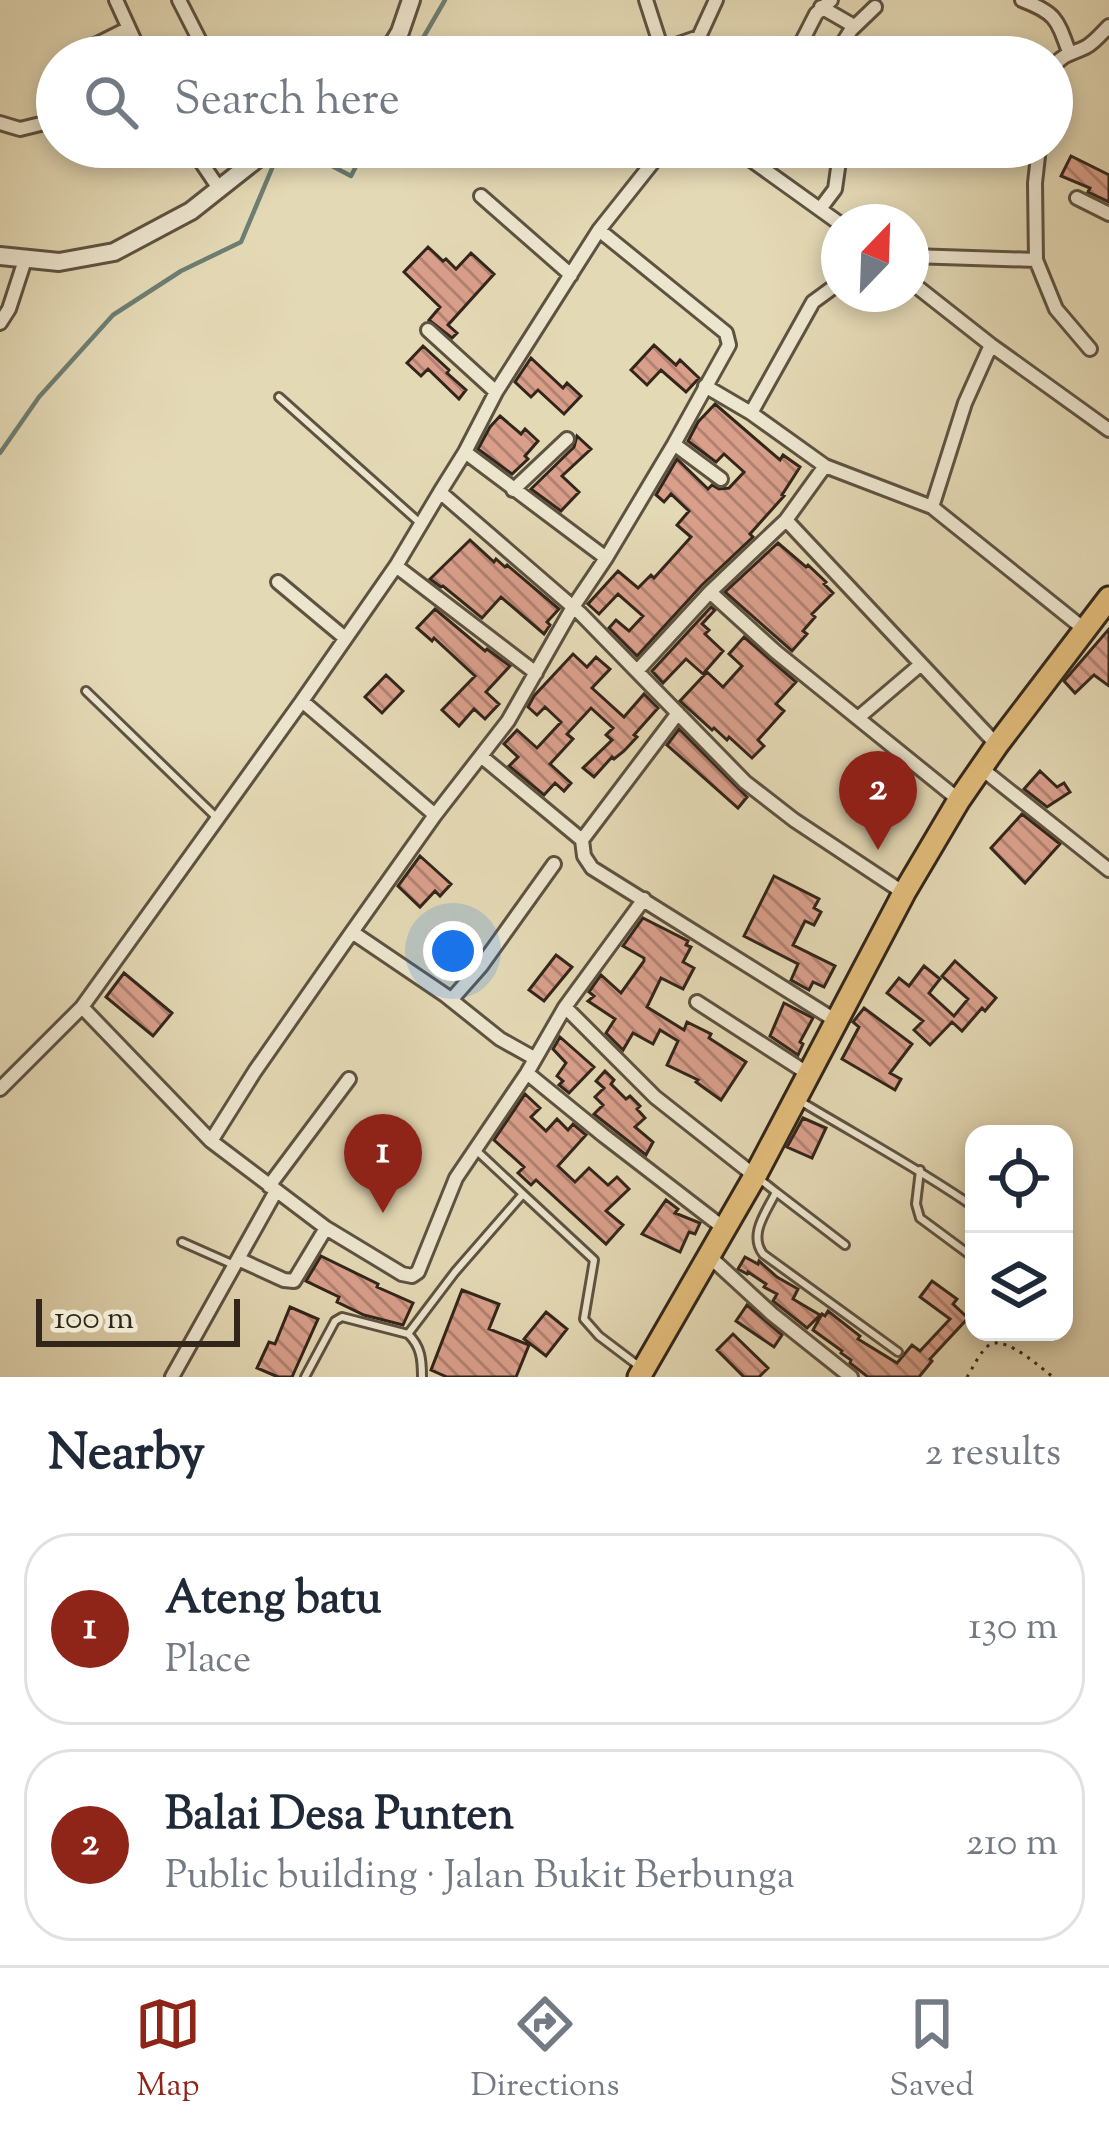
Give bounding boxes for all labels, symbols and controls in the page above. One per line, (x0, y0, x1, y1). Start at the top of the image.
search box (36, 36, 1073, 168)
icon: search (78, 69, 144, 135)
text: Search here (174, 70, 400, 135)
north arrow (821, 204, 929, 312)
pin: 2 (839, 751, 917, 850)
your location (423, 921, 483, 981)
pin: 1 (344, 1114, 422, 1213)
map controls (965, 1125, 1073, 1341)
button: locate (965, 1125, 1073, 1233)
button: layers (965, 1233, 1073, 1341)
scale bar (36, 1293, 240, 1346)
text: 100 m (54, 1296, 134, 1344)
text: Nearby (48, 1419, 205, 1492)
text: 2 results (925, 1427, 1061, 1483)
text: Ateng batu (165, 1569, 381, 1634)
text: 1 (83, 1601, 97, 1657)
text: 130 m (968, 1601, 1058, 1657)
text: Place (165, 1634, 251, 1690)
text: Balai Desa Punten (165, 1785, 514, 1850)
text: 2 (81, 1817, 99, 1873)
text: 210 m (966, 1817, 1058, 1873)
text: Public building · Jalan Bukit Berbunga (165, 1850, 795, 1906)
tab: Map (135, 1991, 201, 2111)
tab: Directions (471, 1991, 620, 2111)
tab: Saved (889, 1991, 974, 2111)

